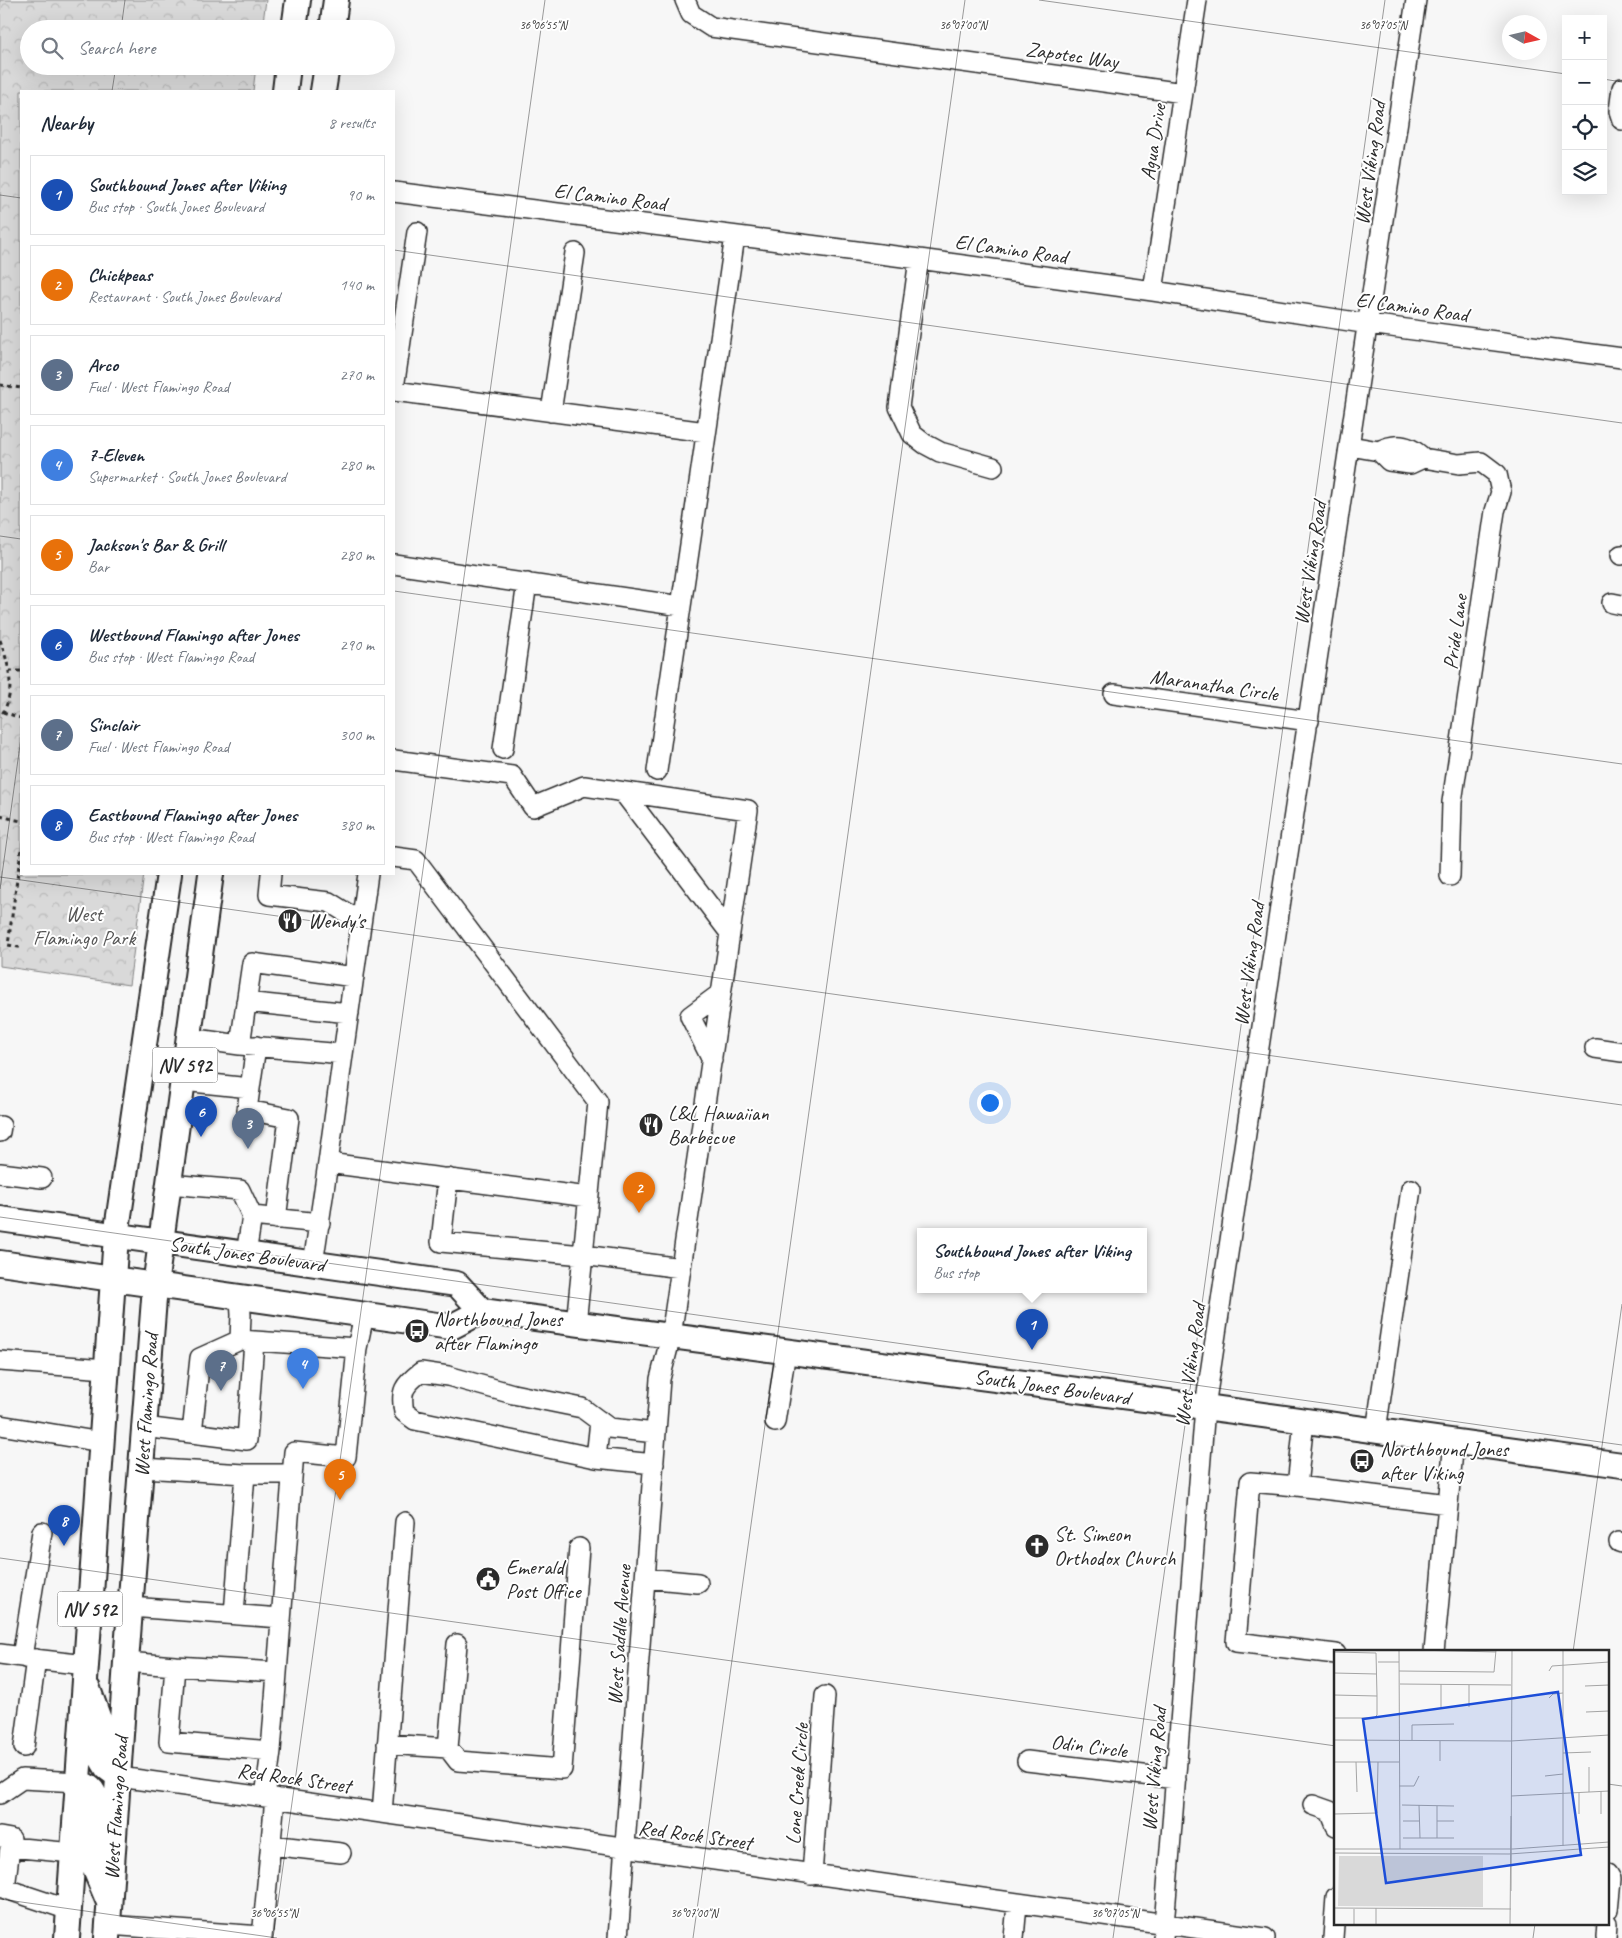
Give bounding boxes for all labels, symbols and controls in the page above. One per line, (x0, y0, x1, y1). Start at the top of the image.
north arrow (1502, 15, 1547, 60)
map controls (1562, 15, 1607, 195)
button: + (1562, 15, 1607, 60)
text: 36°06'55"N (519, 17, 568, 33)
text: 36°07'00"N (939, 17, 988, 33)
text: 36°07'05"N (1359, 17, 1408, 33)
search box (20, 20, 395, 75)
icon: search (38, 34, 66, 62)
text: Search here (78, 36, 155, 60)
street label: Zapotec Way (1024, 36, 1122, 75)
button: − (1562, 60, 1607, 105)
street label: West Viking Road (1348, 97, 1392, 226)
street label: Agua Drive (1134, 100, 1172, 182)
button: locate (1562, 105, 1607, 150)
text: Nearby (40, 110, 93, 136)
text: 8 results (328, 113, 375, 133)
button: layers (1562, 150, 1607, 195)
text: Southbound Jones after Viking (88, 173, 286, 197)
street label: El Camino Road (552, 177, 671, 217)
text: 1 (53, 185, 61, 205)
text: 90 m (347, 185, 374, 205)
text: Bus stop · South Jones Boulevard (88, 197, 264, 217)
street label: El Camino Road (953, 228, 1072, 270)
text: Chickpeas (88, 263, 152, 287)
text: 2 (53, 275, 61, 295)
text: 140 m (340, 275, 374, 295)
street label: El Camino Road (1354, 286, 1473, 328)
text: Restaurant · South Jones Boulevard (88, 287, 280, 307)
text: Arco (88, 353, 118, 377)
text: 3 (53, 365, 61, 385)
text: 270 m (340, 365, 374, 385)
text: Fuel · West Flamingo Road (88, 377, 229, 397)
text: 7-Eleven (88, 443, 144, 467)
text: 4 (53, 455, 61, 475)
text: 280 m (340, 455, 374, 475)
text: Supermarket · South Jones Boulevard (88, 467, 286, 487)
street label: West Viking Road (1287, 497, 1333, 626)
text: Jackson's Bar & Grill (88, 533, 224, 557)
text: 5 (54, 545, 60, 565)
text: 280 m (340, 545, 374, 565)
text: Bar (88, 557, 109, 577)
street label: Pride Lane (1437, 591, 1473, 671)
text: Westbound Flamingo after Jones (88, 623, 299, 647)
text: 6 (53, 635, 61, 655)
text: 290 m (340, 635, 374, 655)
text: Bus stop · West Flamingo Road (88, 647, 254, 667)
street label: Maranatha Circle (1148, 663, 1281, 707)
text: Sinclair (88, 713, 139, 737)
text: 7 (53, 725, 61, 745)
text: 300 m (340, 725, 374, 745)
text: Fuel · West Flamingo Road (88, 737, 229, 757)
text: Eastbound Flamingo after Jones (88, 803, 297, 827)
text: 8 (53, 815, 61, 835)
text: 380 m (340, 815, 374, 835)
text: Bus stop · West Flamingo Road (88, 827, 254, 847)
street label: West Viking Road (1227, 898, 1271, 1027)
park label: West Flamingo Park (33, 901, 136, 951)
restaurant icon: Wendy's (277, 908, 303, 934)
place label: Wendy's (308, 908, 366, 934)
road number: NV 592 (152, 1048, 218, 1082)
your location (977, 1090, 1003, 1116)
pin: 6 (185, 1096, 217, 1137)
place label: L&L Hawaiian Barbecue (668, 1100, 769, 1150)
pin: 3 (232, 1108, 264, 1149)
restaurant icon: L&L Hawaiian Barbecue (638, 1112, 664, 1138)
pin: 2 (623, 1172, 655, 1213)
popup (917, 1228, 1147, 1293)
street label: South Jones Boulevard (168, 1230, 330, 1278)
text: Southbound Jones after Viking (933, 1239, 1131, 1263)
text: Bus stop (933, 1263, 979, 1283)
street label: West Viking Road (1168, 1299, 1212, 1428)
place label: Northbound Jones after Flamingo (434, 1306, 564, 1356)
pin: 1 (1016, 1309, 1048, 1350)
bus stop icon: Northbound Jones after Flamingo (404, 1318, 430, 1344)
street label: West Flamingo Road (128, 1329, 164, 1478)
pin: 4 (287, 1348, 319, 1389)
pin: 7 (205, 1350, 237, 1391)
street label: South Jones Boulevard (973, 1363, 1135, 1411)
place label: Northbound Jones after Viking (1380, 1436, 1510, 1486)
bus stop icon: Northbound Jones after Viking (1349, 1448, 1375, 1474)
pin: 5 (324, 1459, 356, 1500)
pin: 8 (48, 1505, 80, 1546)
place label: St. Simeon Orthodox Church (1054, 1521, 1176, 1571)
church icon: St. Simeon Orthodox Church (1024, 1533, 1050, 1559)
place label: Emerald Post Office (506, 1554, 583, 1604)
street label: West Saddle Avenue (601, 1563, 637, 1706)
public building icon: Emerald Post Office (475, 1566, 501, 1592)
road number: NV 592 (58, 1592, 122, 1626)
inset map (1334, 1650, 1610, 1926)
street label: West Viking Road (1136, 1703, 1173, 1832)
street label: Lone Creek Circle (780, 1721, 814, 1845)
street label: Odin Circle (1050, 1728, 1130, 1764)
street label: West Flamingo Road (98, 1732, 134, 1881)
street label: Red Rock Street (236, 1757, 355, 1799)
street label: Red Rock Street (637, 1814, 756, 1856)
text: 36°06'55"N (250, 1905, 299, 1921)
text: 36°07'00"N (670, 1905, 719, 1921)
text: 36°07'05"N (1091, 1905, 1140, 1921)

